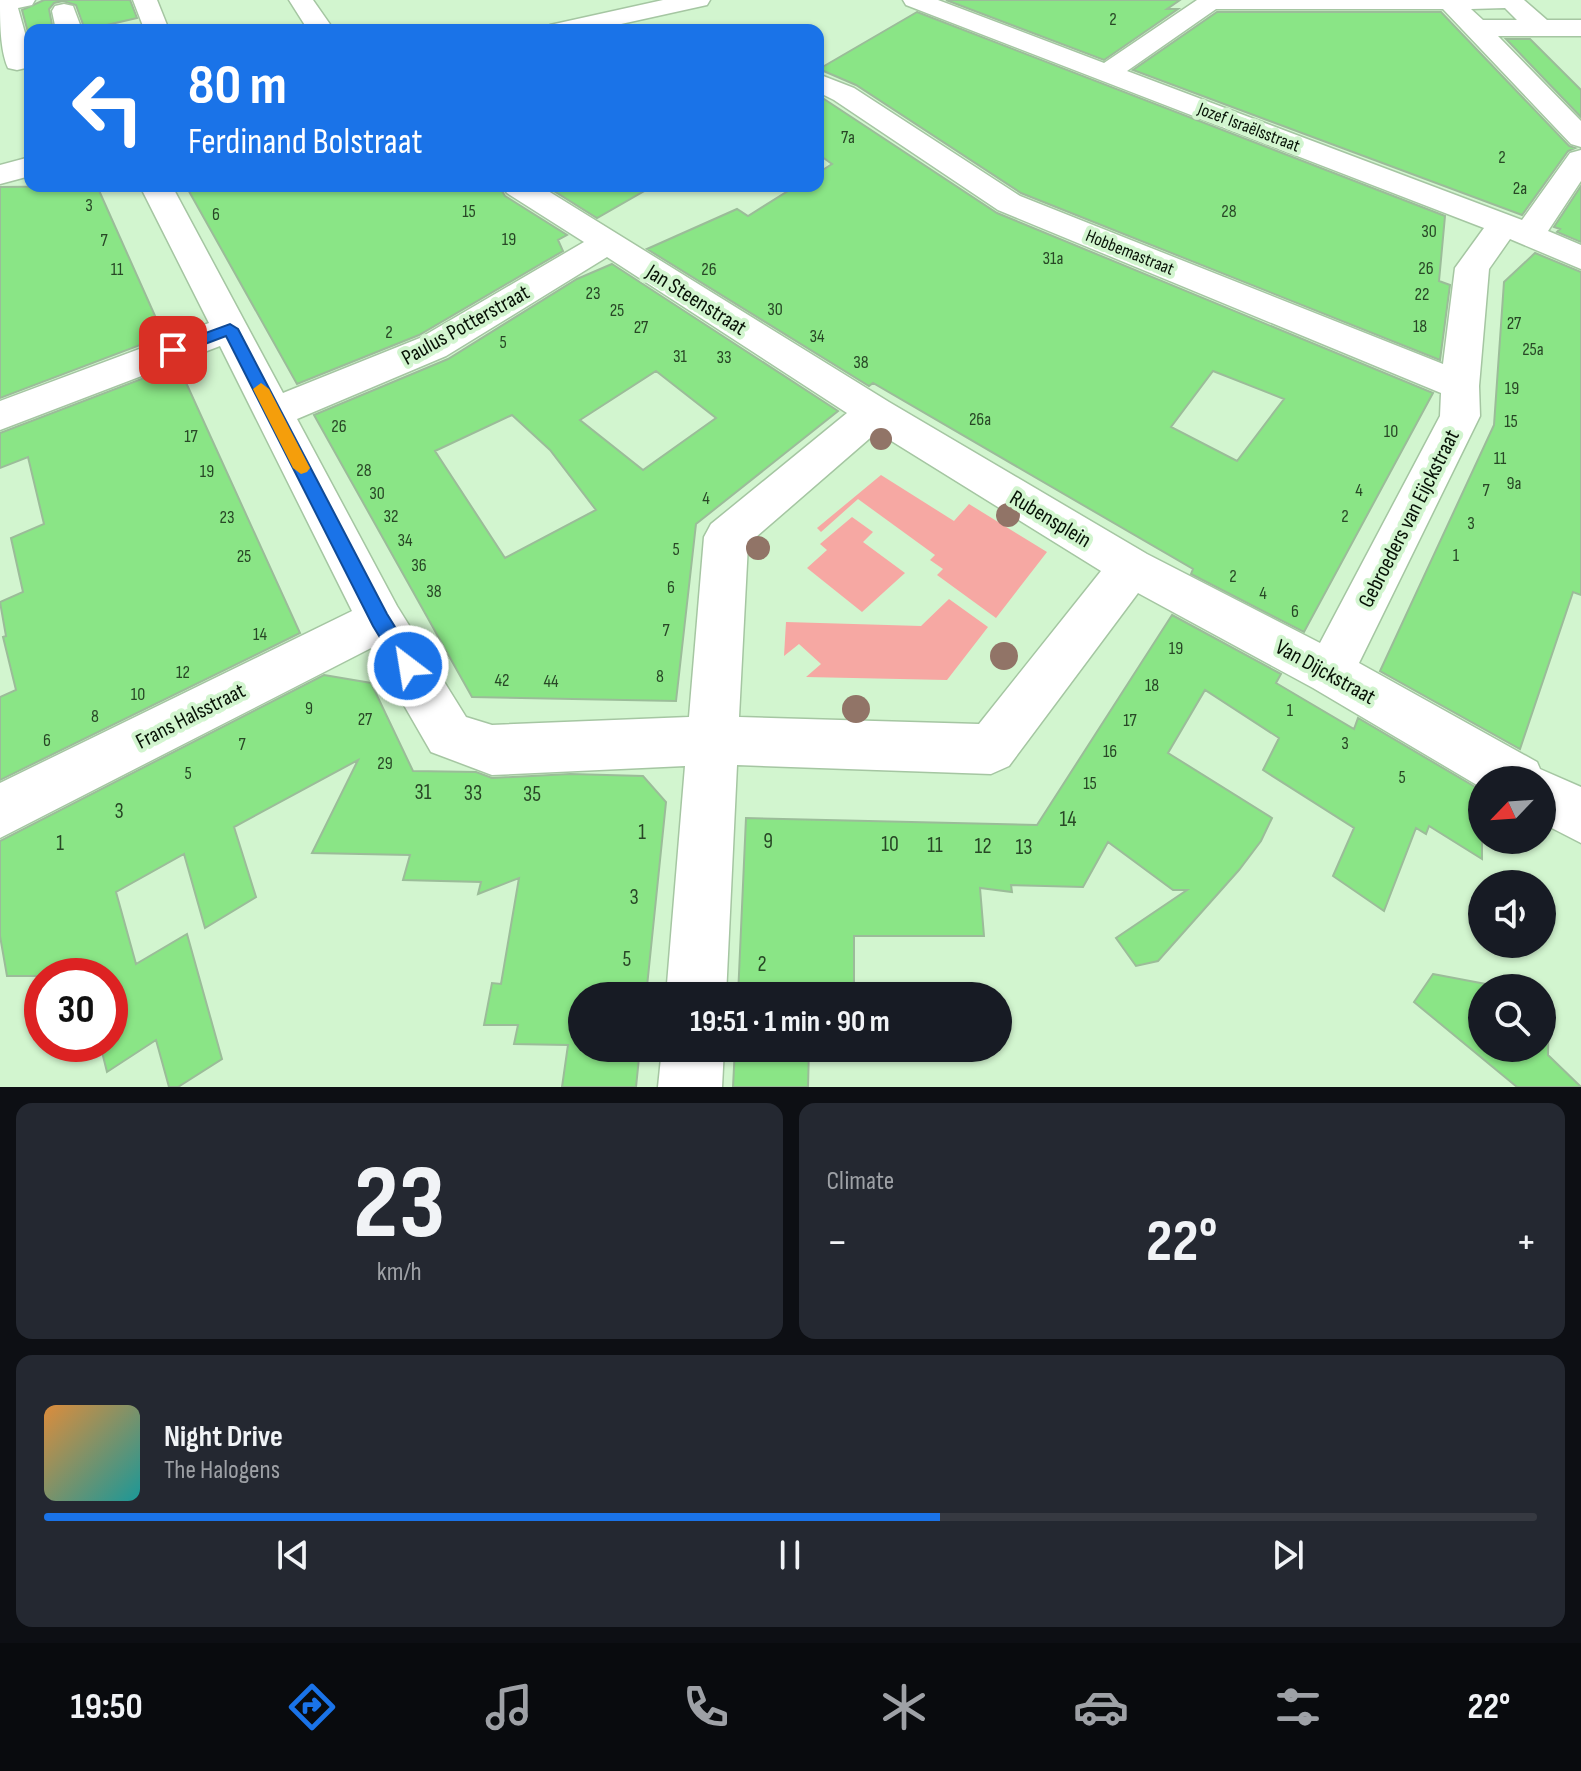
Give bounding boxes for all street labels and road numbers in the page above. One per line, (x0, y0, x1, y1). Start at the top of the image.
street label: Jozef Israëlsstraat (1194, 98, 1303, 157)
street label: Hobbemastraat (1083, 225, 1178, 280)
street label: Jan Steenstraat (640, 258, 752, 342)
street label: Paulus Potterstraat (397, 279, 535, 372)
street label: Gebroeders van Eijckstraat (1353, 425, 1466, 612)
street label: Rubensplein (1005, 484, 1096, 554)
street label: Van Dijckstraat (1270, 634, 1380, 711)
street label: Frans Halsstraat (131, 677, 250, 755)

